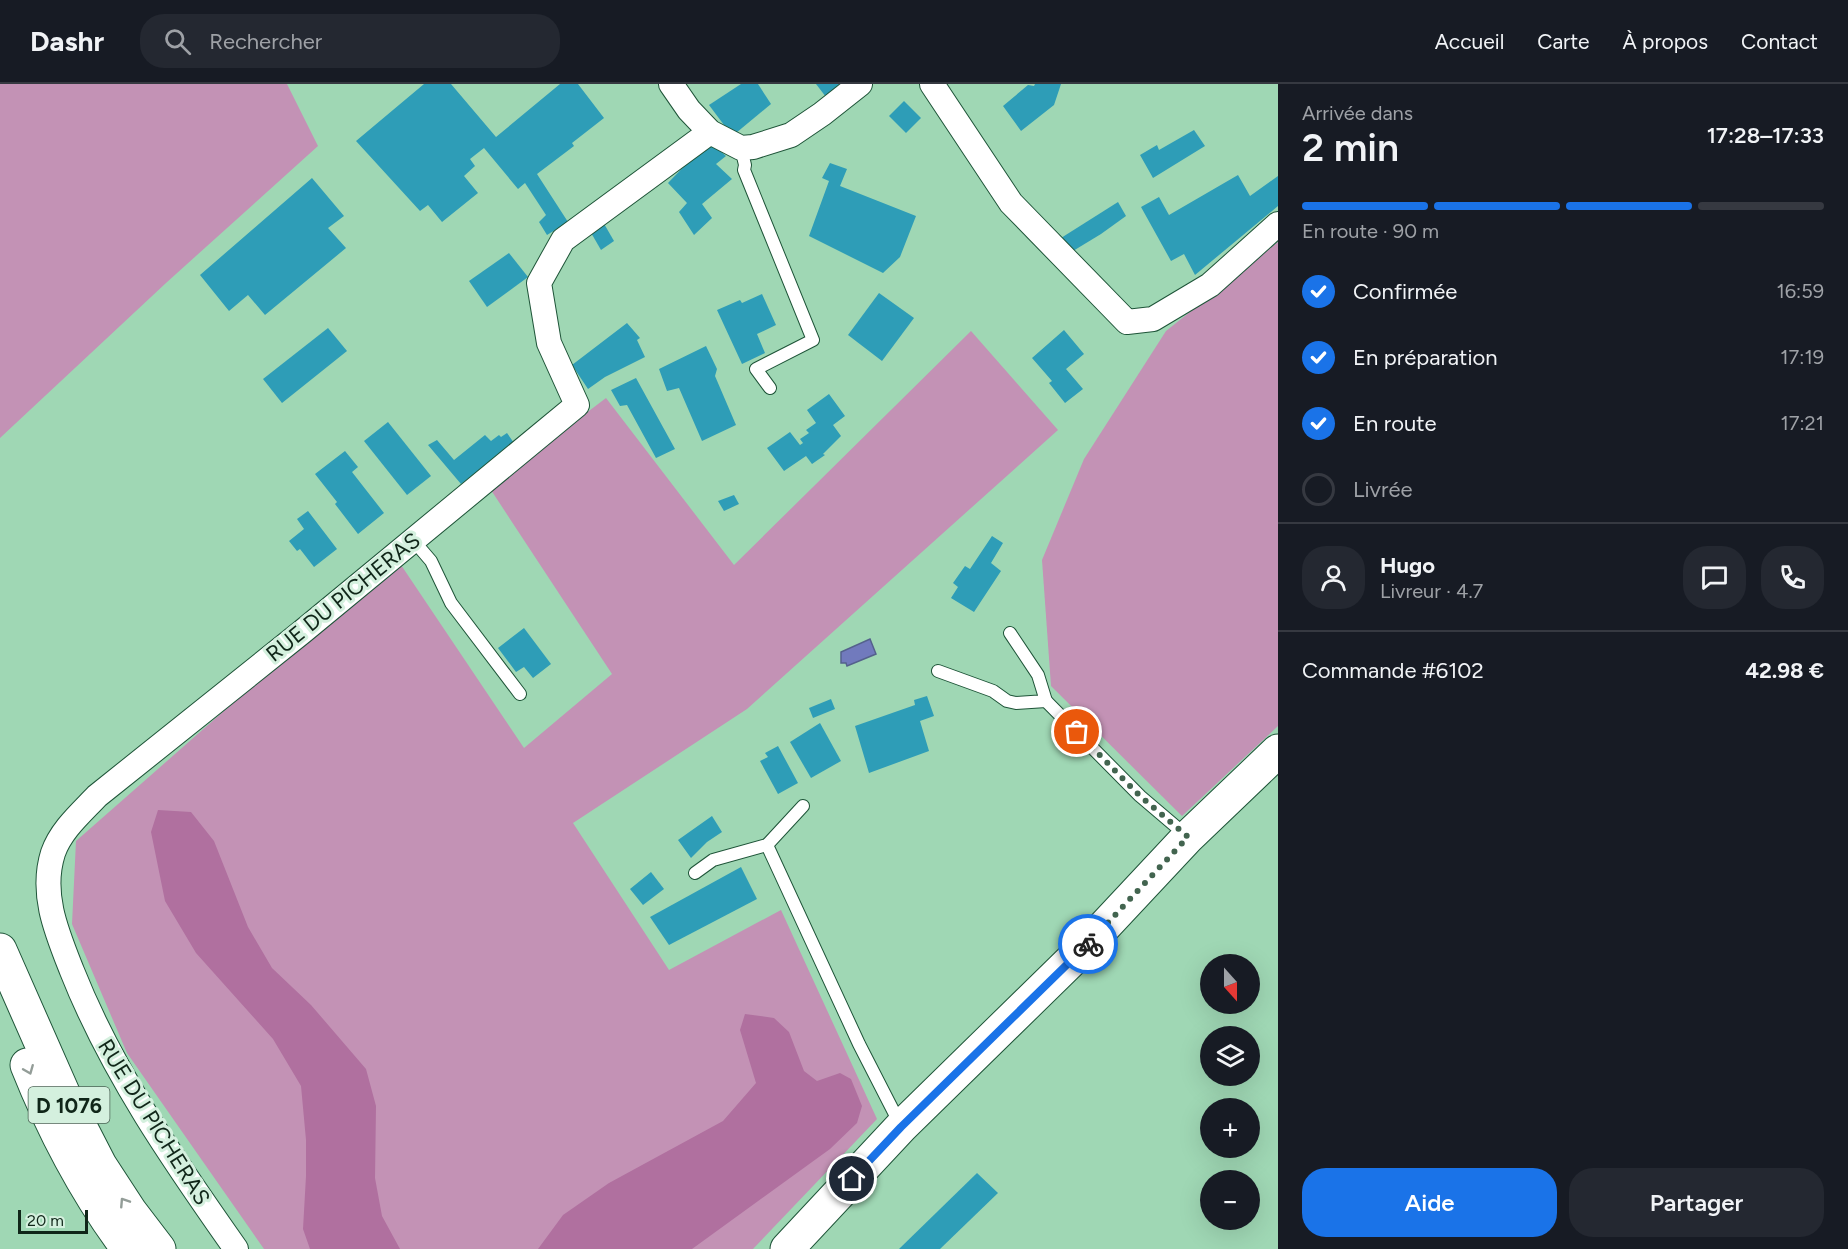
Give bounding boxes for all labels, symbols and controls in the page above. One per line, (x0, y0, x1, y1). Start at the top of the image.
search box (140, 14, 560, 68)
text: Dashr (30, 24, 104, 58)
icon: search (161, 25, 194, 58)
text: Rechercher (209, 28, 322, 55)
text: Accueil (1435, 29, 1504, 54)
text: Carte (1537, 29, 1590, 54)
text: À propos (1623, 29, 1708, 54)
text: Contact (1741, 29, 1818, 54)
text: Arrivée dans (1302, 101, 1413, 125)
text: 17:28–17:33 (1707, 122, 1824, 149)
text: 2 min (1302, 124, 1399, 171)
text: En route · 90 m (1302, 219, 1439, 243)
icon: check (1302, 275, 1335, 308)
text: Confirmée (1353, 278, 1457, 305)
text: 16:59 (1777, 279, 1824, 303)
icon: check (1302, 341, 1335, 374)
text: En préparation (1353, 344, 1498, 371)
text: 17:19 (1780, 345, 1824, 369)
icon: check (1302, 407, 1335, 440)
text: En route (1353, 410, 1436, 437)
text: 17:21 (1781, 411, 1824, 435)
text: Livrée (1353, 476, 1412, 503)
street label: RUE DU PICHERAS (261, 527, 425, 667)
button: person (1302, 546, 1365, 609)
button: chat (1683, 546, 1746, 609)
button: phone (1761, 546, 1824, 609)
text: Hugo (1380, 552, 1435, 579)
text: Livreur · 4.7 (1380, 579, 1483, 603)
text: Commande #6102 (1302, 657, 1484, 684)
text: 42.98 € (1745, 657, 1824, 684)
pin (1051, 706, 1102, 757)
icon: bag (1060, 715, 1093, 748)
courier (1058, 914, 1118, 974)
icon: bike (1072, 928, 1105, 961)
north arrow (1200, 954, 1260, 1014)
map controls (1200, 954, 1260, 1230)
button: layers (1200, 1026, 1260, 1086)
street label: RUE DU PICHERAS (92, 1034, 216, 1210)
one-way arrow (22, 1064, 35, 1075)
road number: D 1076 (28, 1087, 110, 1123)
button: + (1200, 1098, 1260, 1158)
pin (826, 1153, 877, 1204)
icon: home (835, 1162, 868, 1195)
button: Aide (1302, 1168, 1557, 1237)
button: Partager (1569, 1168, 1824, 1237)
button: − (1200, 1170, 1260, 1230)
one-way arrow (120, 1198, 132, 1208)
scale bar (18, 1207, 88, 1234)
text: 20 m (27, 1211, 64, 1230)

